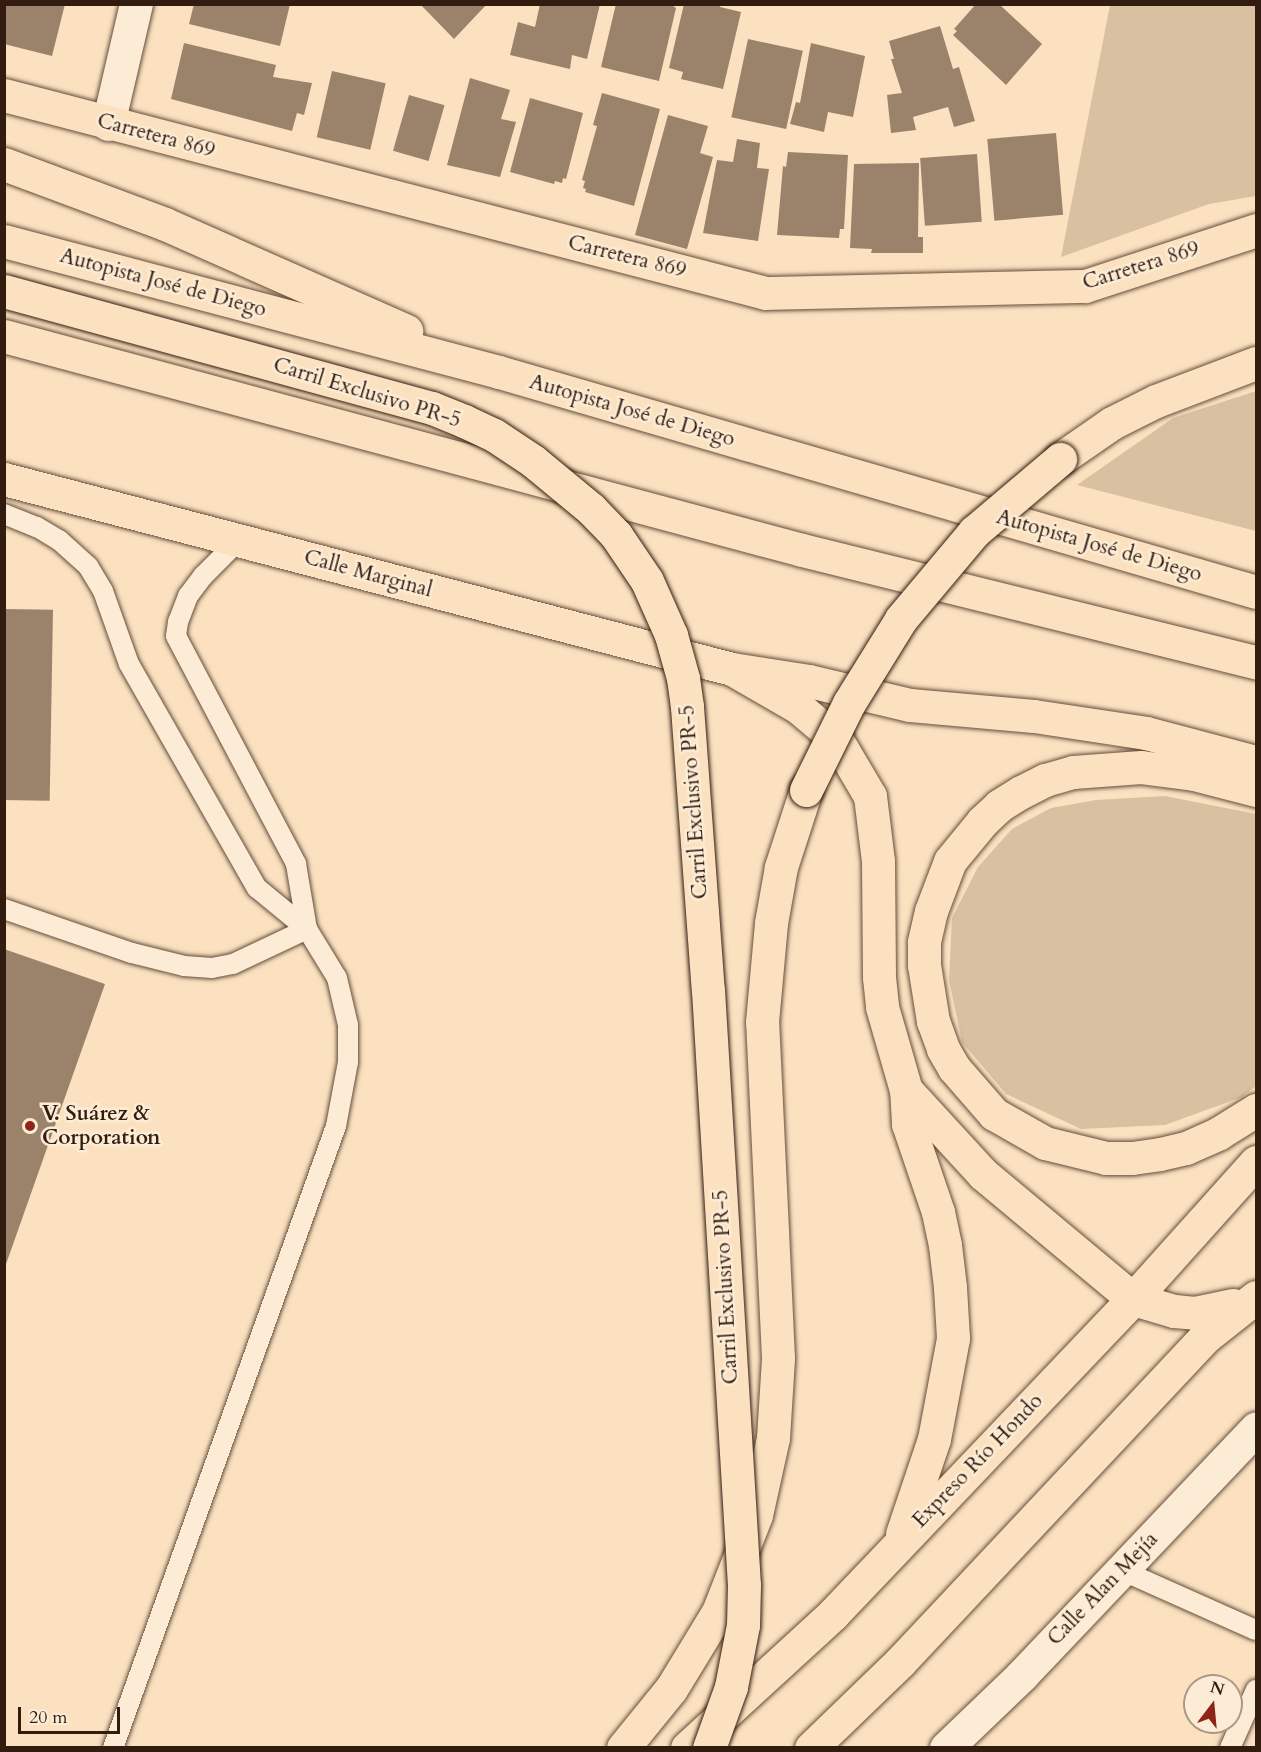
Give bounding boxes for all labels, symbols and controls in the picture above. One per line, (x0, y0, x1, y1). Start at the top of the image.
street label: Carretera 869 (94, 108, 218, 164)
street label: Carretera 869 (565, 230, 689, 284)
street label: Carretera 869 (1080, 236, 1202, 296)
street label: Autopista José de Diego (57, 243, 269, 323)
street label: Carril Exclusivo PR-5 (270, 352, 464, 434)
street label: Autopista José de Diego (526, 370, 738, 452)
street label: Autopista José de Diego (993, 505, 1205, 587)
street label: Calle Marginal (301, 545, 435, 603)
street label: Carril Exclusivo PR-5 (675, 704, 713, 900)
place label: V. Suárez & Corporation (42, 1101, 160, 1151)
marker: V. Suárez & Corporation (23, 1119, 37, 1133)
street label: Carril Exclusivo PR-5 (708, 1189, 744, 1385)
street label: Expreso Río Hondo (908, 1389, 1048, 1533)
street label: Calle Alan Mejía (1042, 1527, 1164, 1651)
north arrow (1183, 1674, 1243, 1734)
text: N (1208, 1676, 1227, 1701)
scale bar (21, 1695, 123, 1733)
text: 20 m (29, 1705, 68, 1730)

